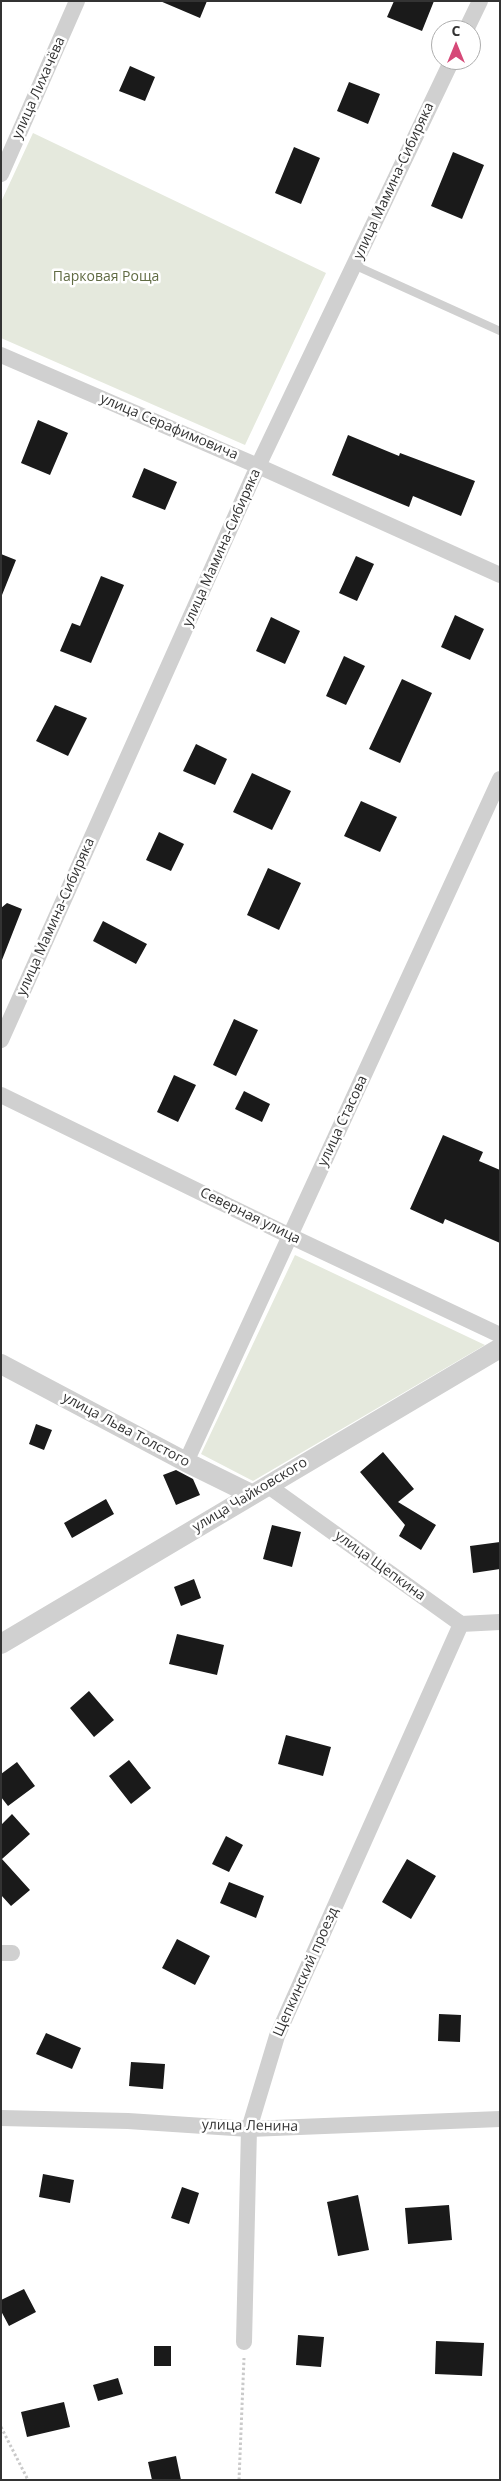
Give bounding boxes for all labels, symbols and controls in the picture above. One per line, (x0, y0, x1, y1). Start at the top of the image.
north arrow (431, 20, 481, 70)
text: С (452, 21, 460, 40)
street label: улица Лихачёва (9, 34, 69, 142)
street label: улица Мамина-Сибиряка (350, 100, 438, 262)
park label: Парковая Роща (53, 269, 159, 285)
street label: улица Серафимовича (98, 390, 240, 464)
street label: улица Мамина-Сибиряка (180, 466, 264, 630)
street label: улица Мамина-Сибиряка (14, 835, 98, 999)
street label: улица Стасова (315, 1073, 371, 1169)
street label: Северная улица (197, 1184, 303, 1248)
street label: улица Льва Толстого (59, 1389, 193, 1471)
street label: улица Чайковского (190, 1454, 310, 1536)
street label: улица Щепкина (331, 1527, 429, 1605)
street label: Щепкинский проезд (270, 1905, 342, 2039)
street label: улица Ленина (202, 2117, 298, 2135)

